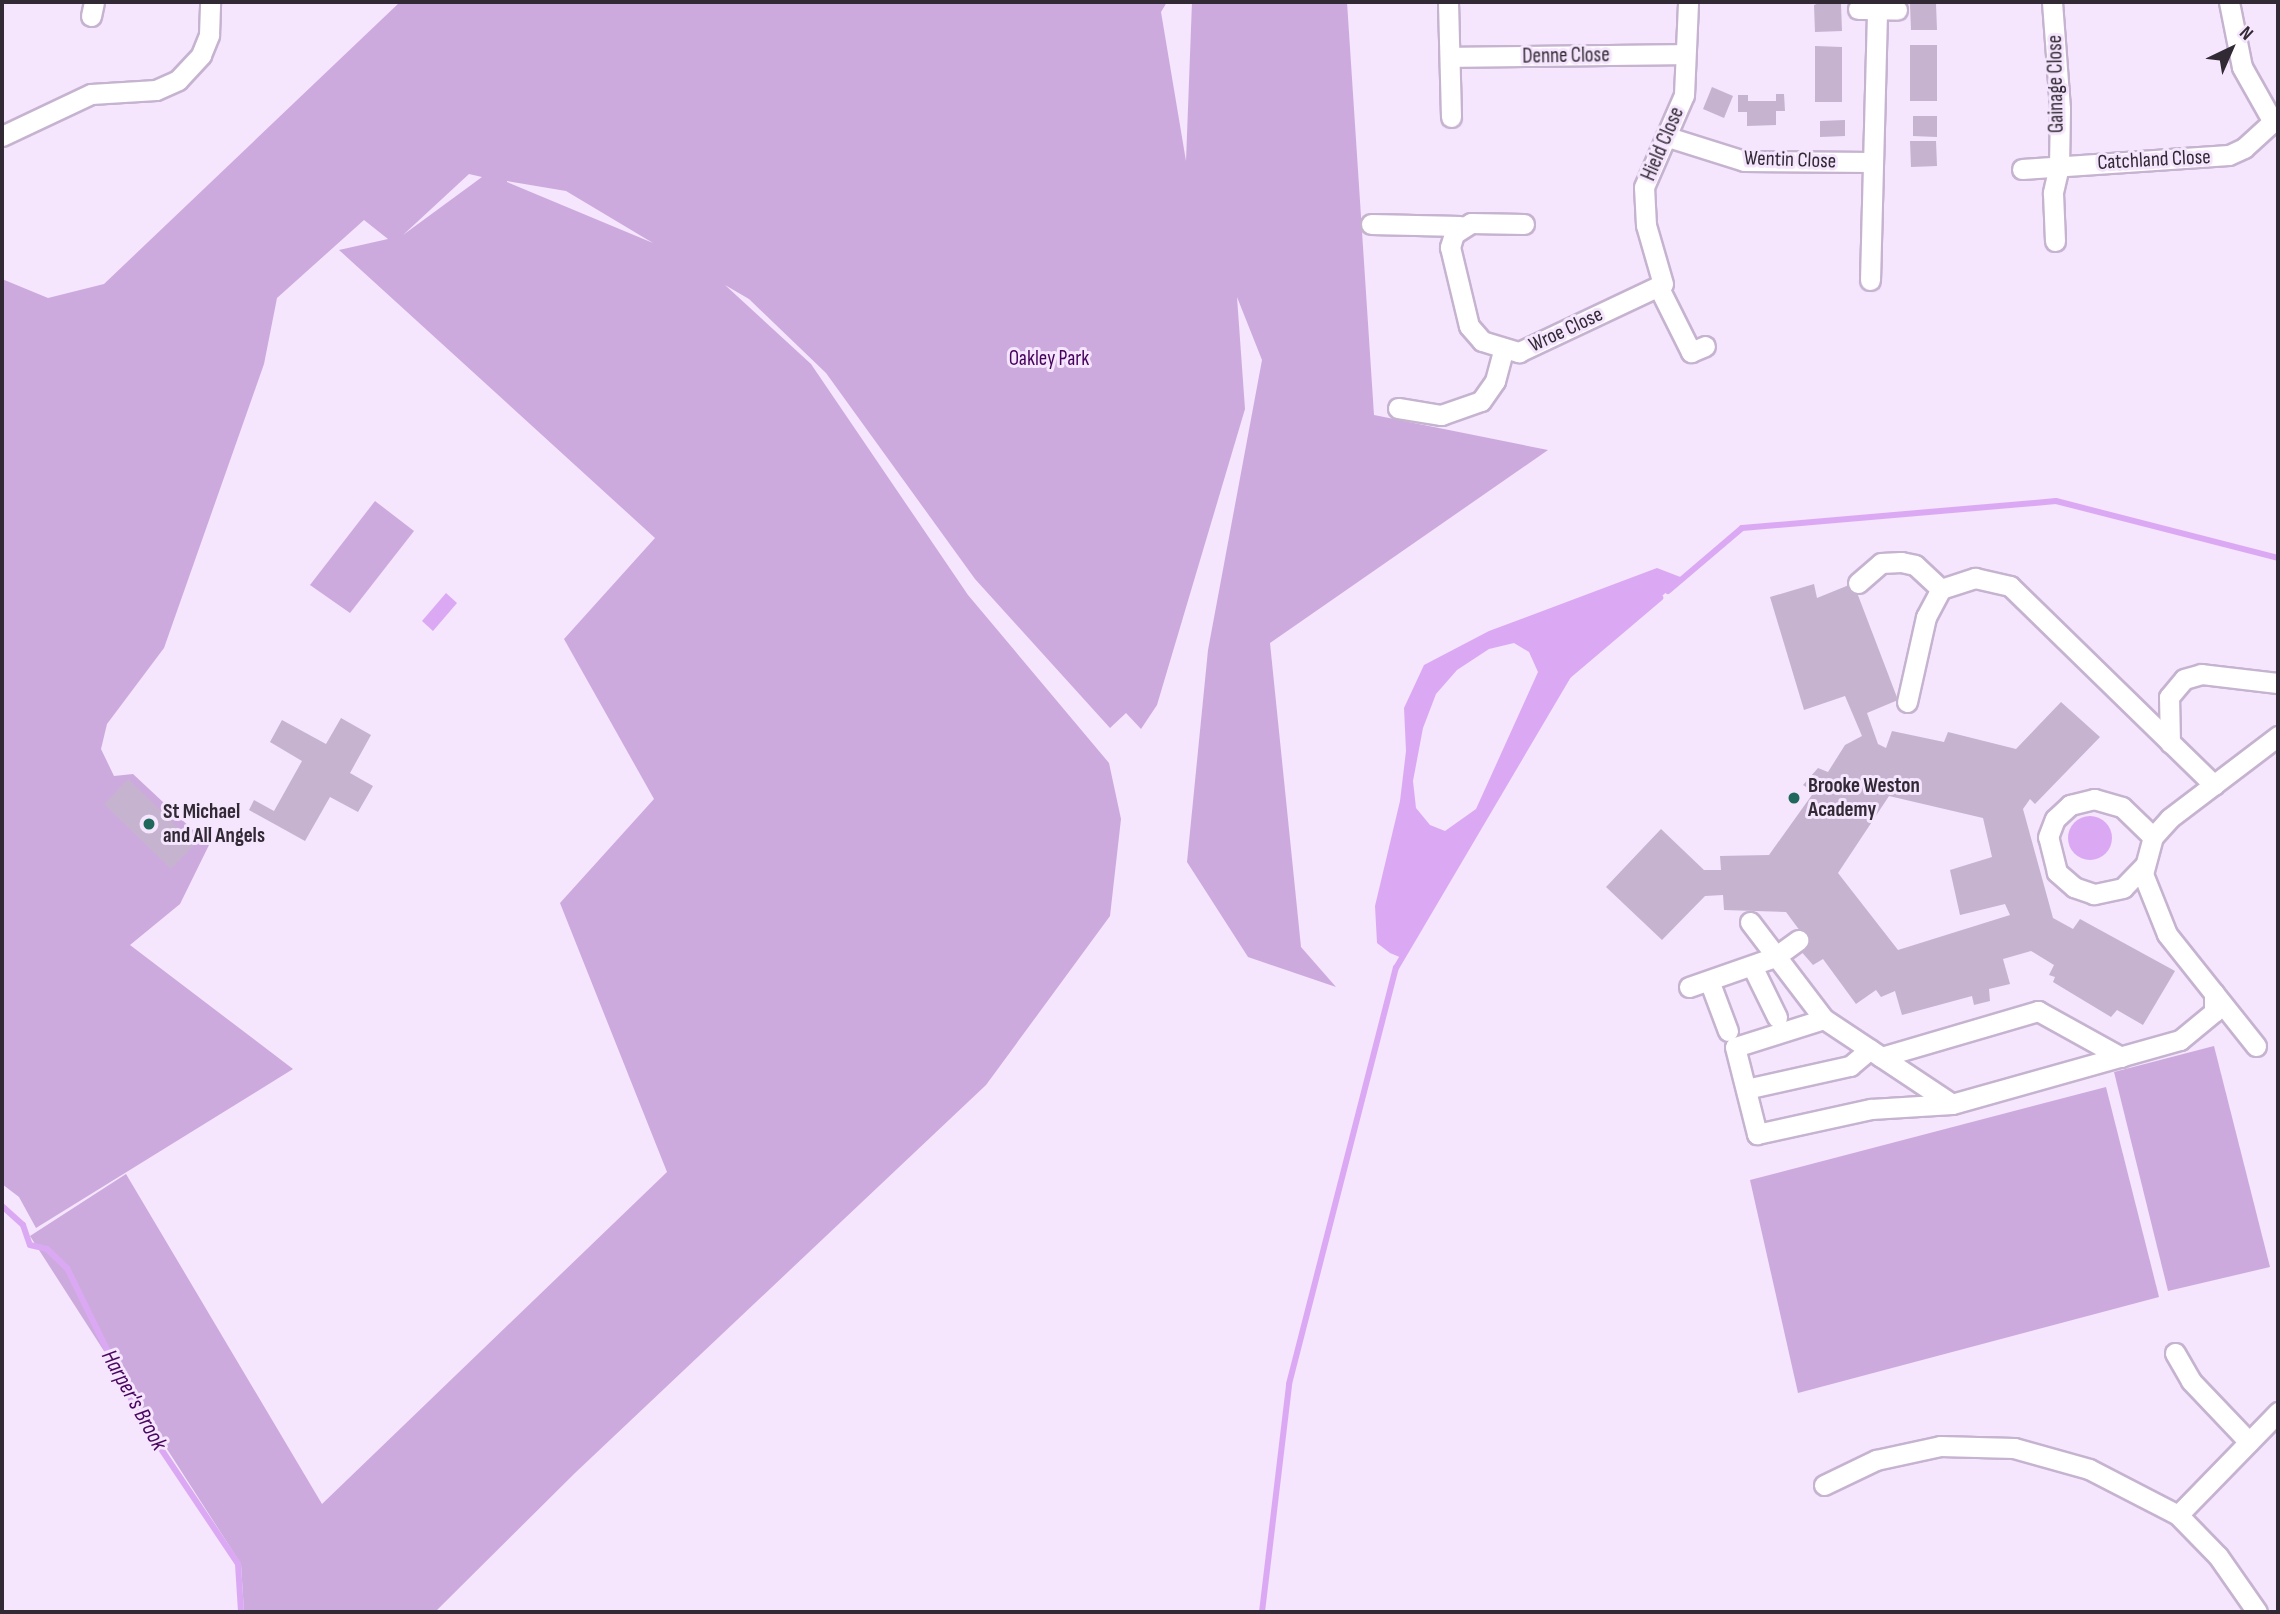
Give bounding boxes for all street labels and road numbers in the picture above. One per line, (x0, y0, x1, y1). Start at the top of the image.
street label: Gainage Close (2043, 35, 2069, 133)
street label: Denne Close (1522, 43, 1610, 69)
street label: Hield Close (1636, 103, 1690, 185)
street label: Catchland Close (2097, 144, 2211, 176)
street label: Wentin Close (1743, 146, 1837, 174)
street label: Wroe Close (1525, 302, 1607, 358)

